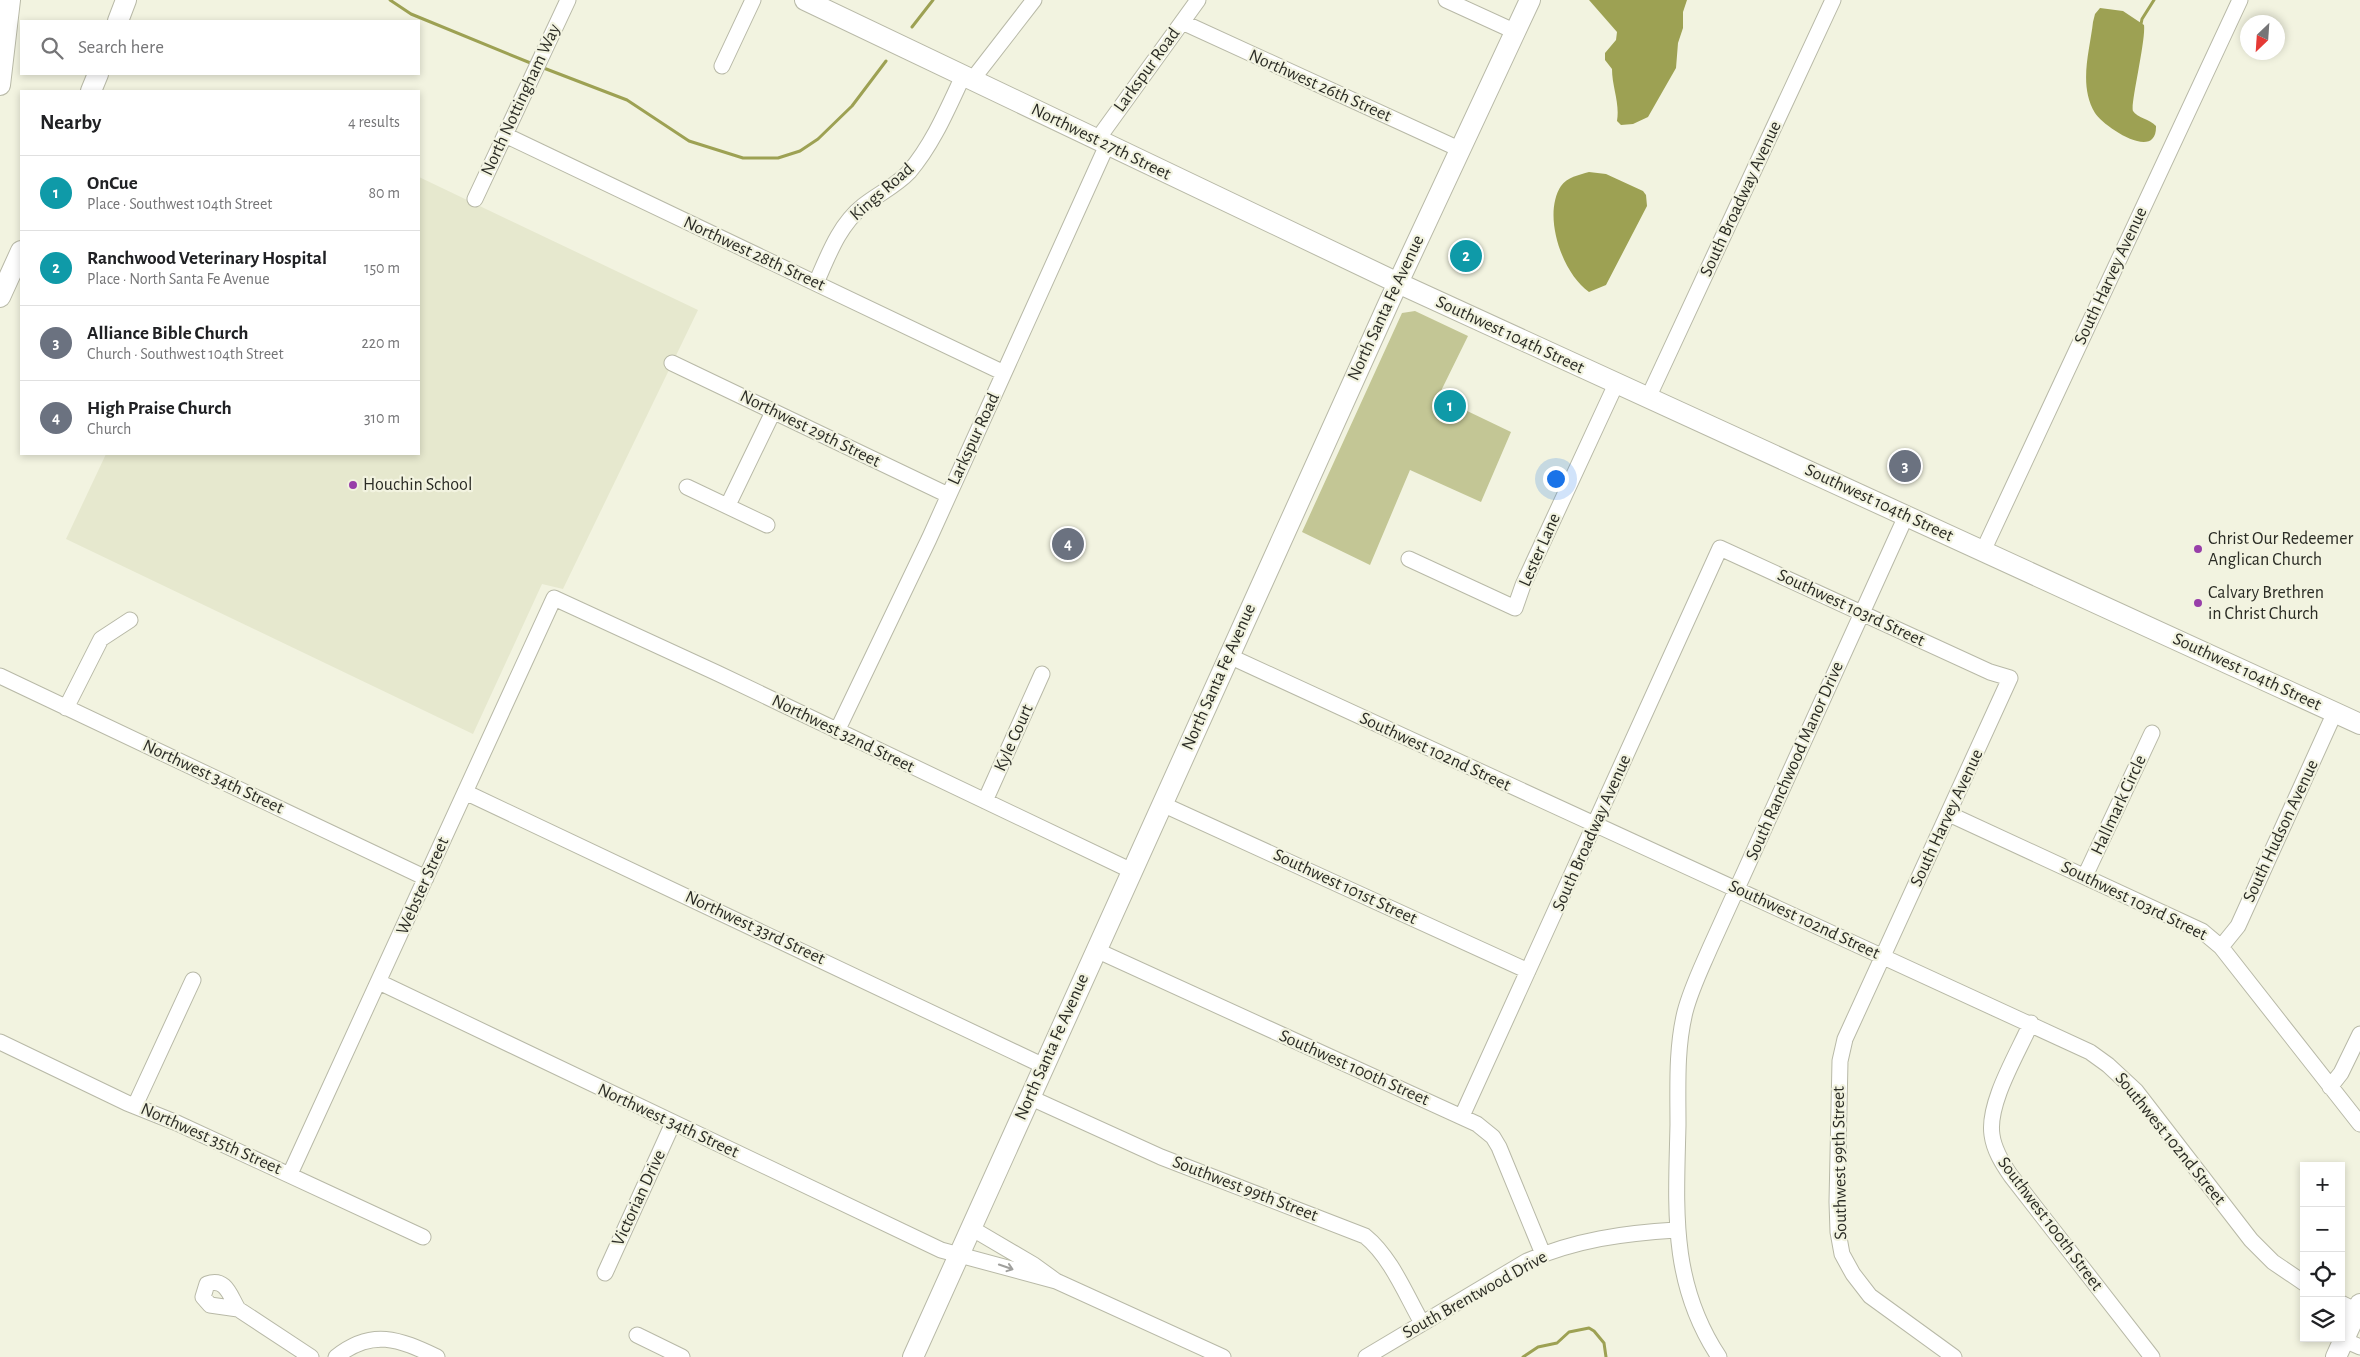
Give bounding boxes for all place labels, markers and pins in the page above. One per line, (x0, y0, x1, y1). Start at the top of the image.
pin: 2 (1450, 237, 1482, 275)
pin: 1 (1434, 387, 1466, 425)
pin: 3 (1889, 447, 1921, 485)
place label: Houchin School (363, 476, 472, 494)
marker: Houchin School (347, 479, 359, 491)
pin: 4 (1052, 525, 1084, 563)
place label: Christ Our Redeemer Anglican Church (2208, 530, 2354, 569)
marker: Christ Our Redeemer Anglican Church (2192, 543, 2204, 555)
place label: Calvary Brethren in Christ Church (2208, 584, 2324, 623)
marker: Calvary Brethren in Christ Church (2192, 597, 2204, 609)

